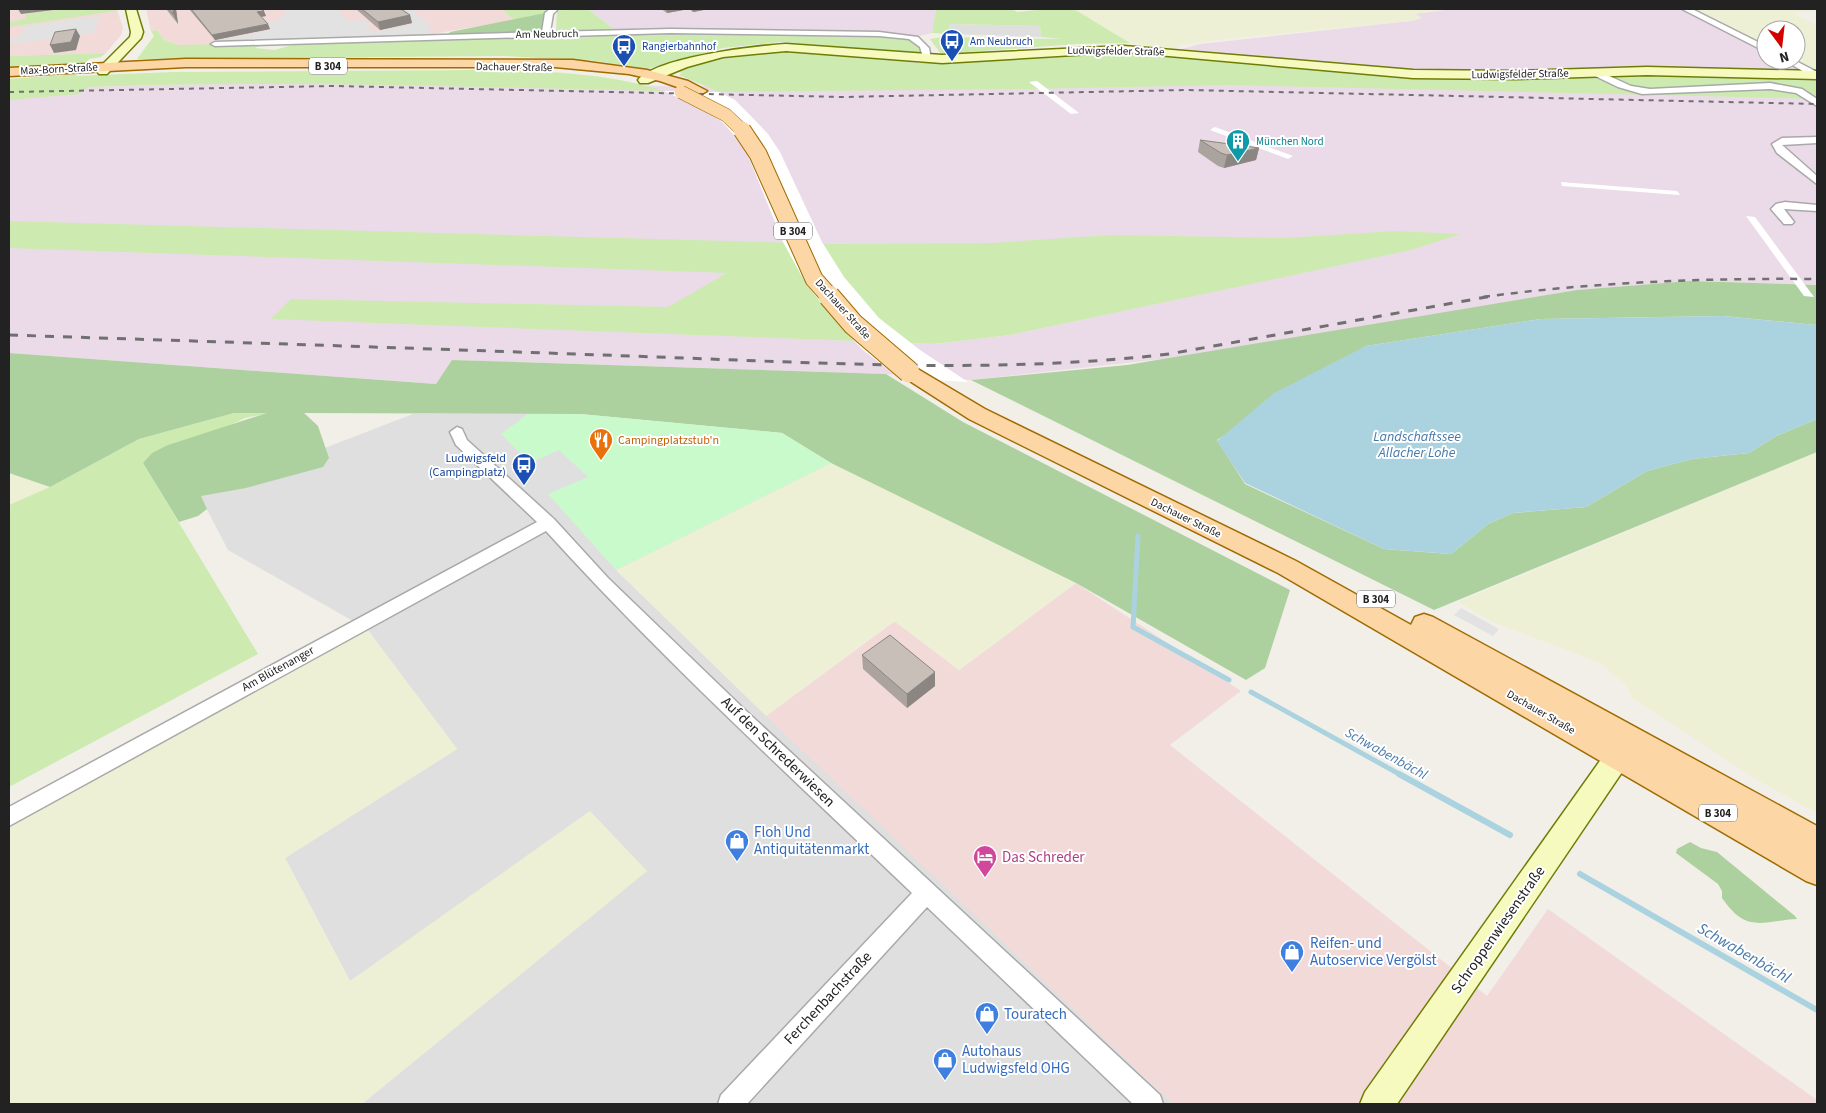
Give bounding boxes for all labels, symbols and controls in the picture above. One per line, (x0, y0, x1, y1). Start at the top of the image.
north arrow (1756, 20, 1806, 70)
street label: Am Neubruch (516, 26, 579, 42)
bus stop icon: Am Neubruch (939, 28, 965, 62)
bus stop icon: Rangierbahnhof (611, 33, 637, 67)
place label: Am Neubruch (970, 34, 1033, 49)
place label: Rangierbahnhof (642, 39, 717, 54)
street label: Ludwigsfelder Straße (1067, 43, 1165, 59)
text: N (1777, 46, 1791, 67)
road number: B 304 (309, 58, 347, 74)
street label: Max-Born-Straße (20, 59, 99, 79)
street label: Dachauer Straße (476, 59, 553, 75)
street label: Ludwigsfelder Straße (1471, 66, 1569, 82)
building icon: München Nord (1225, 128, 1251, 162)
place label: München Nord (1256, 134, 1324, 149)
road number: B 304 (774, 222, 812, 240)
street label: Dachauer Straße (812, 276, 875, 343)
restaurant icon: Campingplatzstub'n (588, 427, 614, 461)
water label: Landschaftssee Allacher Lohe (1373, 427, 1461, 463)
place label: Campingplatzstub'n (618, 432, 719, 449)
place label: Ludwigsfeld (Campingplatz) (429, 450, 506, 481)
bus stop icon: Ludwigsfeld (Campingplatz) (511, 452, 537, 486)
street label: Dachauer Straße (1148, 494, 1224, 542)
road number: B 304 (1357, 590, 1395, 608)
street label: Am Blütenanger (239, 642, 318, 696)
street label: Dachauer Straße (1504, 686, 1578, 738)
street label: Auf den Schrederwiesen (716, 692, 840, 812)
water label: Schwabenbächl (1341, 723, 1431, 785)
road number: B 304 (1699, 804, 1737, 821)
place label: Floh Und Antiquitätenmarkt (754, 822, 869, 860)
shop icon: Floh Und Antiquitätenmarkt (724, 828, 750, 862)
hotel icon: Das Schreder (972, 844, 998, 878)
place label: Das Schreder (1002, 847, 1085, 868)
street label: Schroppenwiesenstraße (1446, 862, 1550, 998)
water label: Schwabenbächl (1693, 917, 1795, 989)
place label: Reifen- und Autoservice Vergölst (1310, 933, 1437, 971)
shop icon: Reifen- und Autoservice Vergölst (1279, 939, 1305, 973)
street label: Ferchenbachstraße (779, 947, 877, 1049)
shop icon: Touratech (974, 1001, 1000, 1035)
place label: Touratech (1004, 1004, 1067, 1025)
place label: Autohaus Ludwigsfeld OHG (962, 1041, 1070, 1079)
shop icon: Autohaus Ludwigsfeld OHG (932, 1047, 958, 1081)

